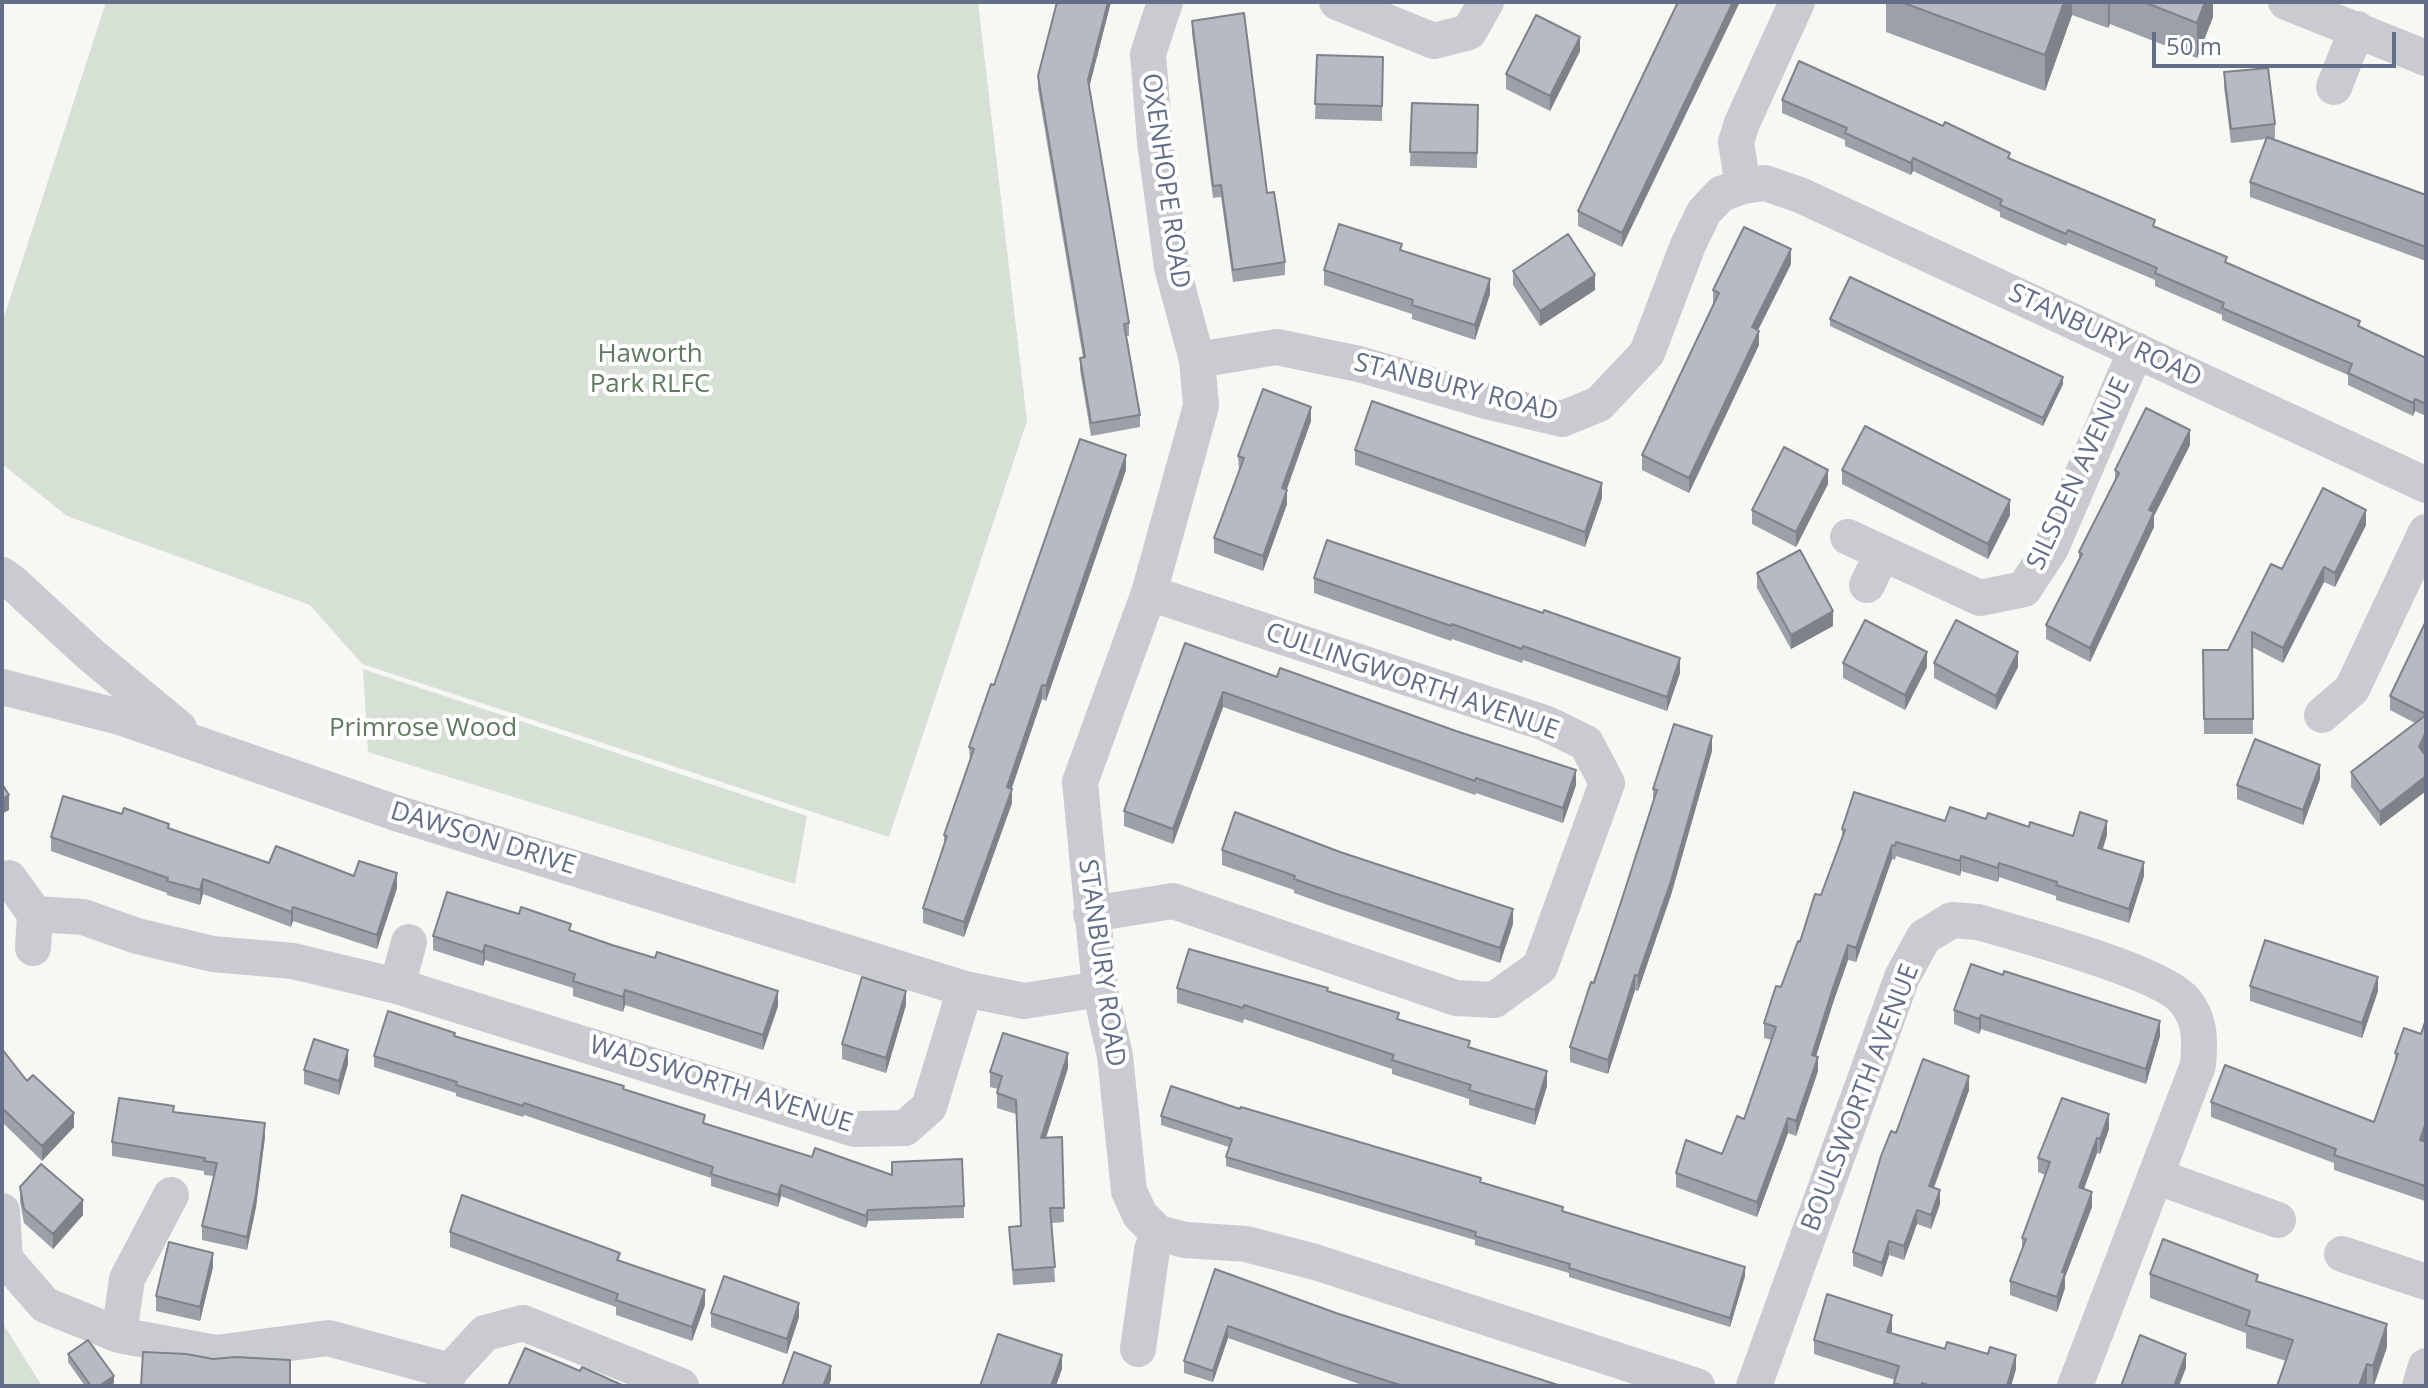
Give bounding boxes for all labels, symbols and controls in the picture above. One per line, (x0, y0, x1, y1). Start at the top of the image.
scale bar (2156, 16, 2400, 66)
text: 50 m (2166, 29, 2222, 62)
street label: OXENHOPE ROAD (1134, 71, 1196, 291)
street label: STANBURY ROAD (2004, 278, 2206, 394)
park label: Haworth Park RLFC (590, 339, 710, 400)
street label: STANBURY ROAD (1351, 348, 1561, 428)
street label: SILSDEN AVENUE (2021, 373, 2137, 575)
street label: CULLINGWORTH AVENUE (1261, 617, 1563, 747)
park label: Primrose Wood (329, 713, 517, 745)
street label: DAWSON DRIVE (387, 796, 579, 882)
street label: STANBURY ROAD (1071, 857, 1131, 1069)
street label: BOULSWORTH AVENUE (1796, 960, 1926, 1236)
street label: WADSWORTH AVENUE (586, 1030, 856, 1140)

